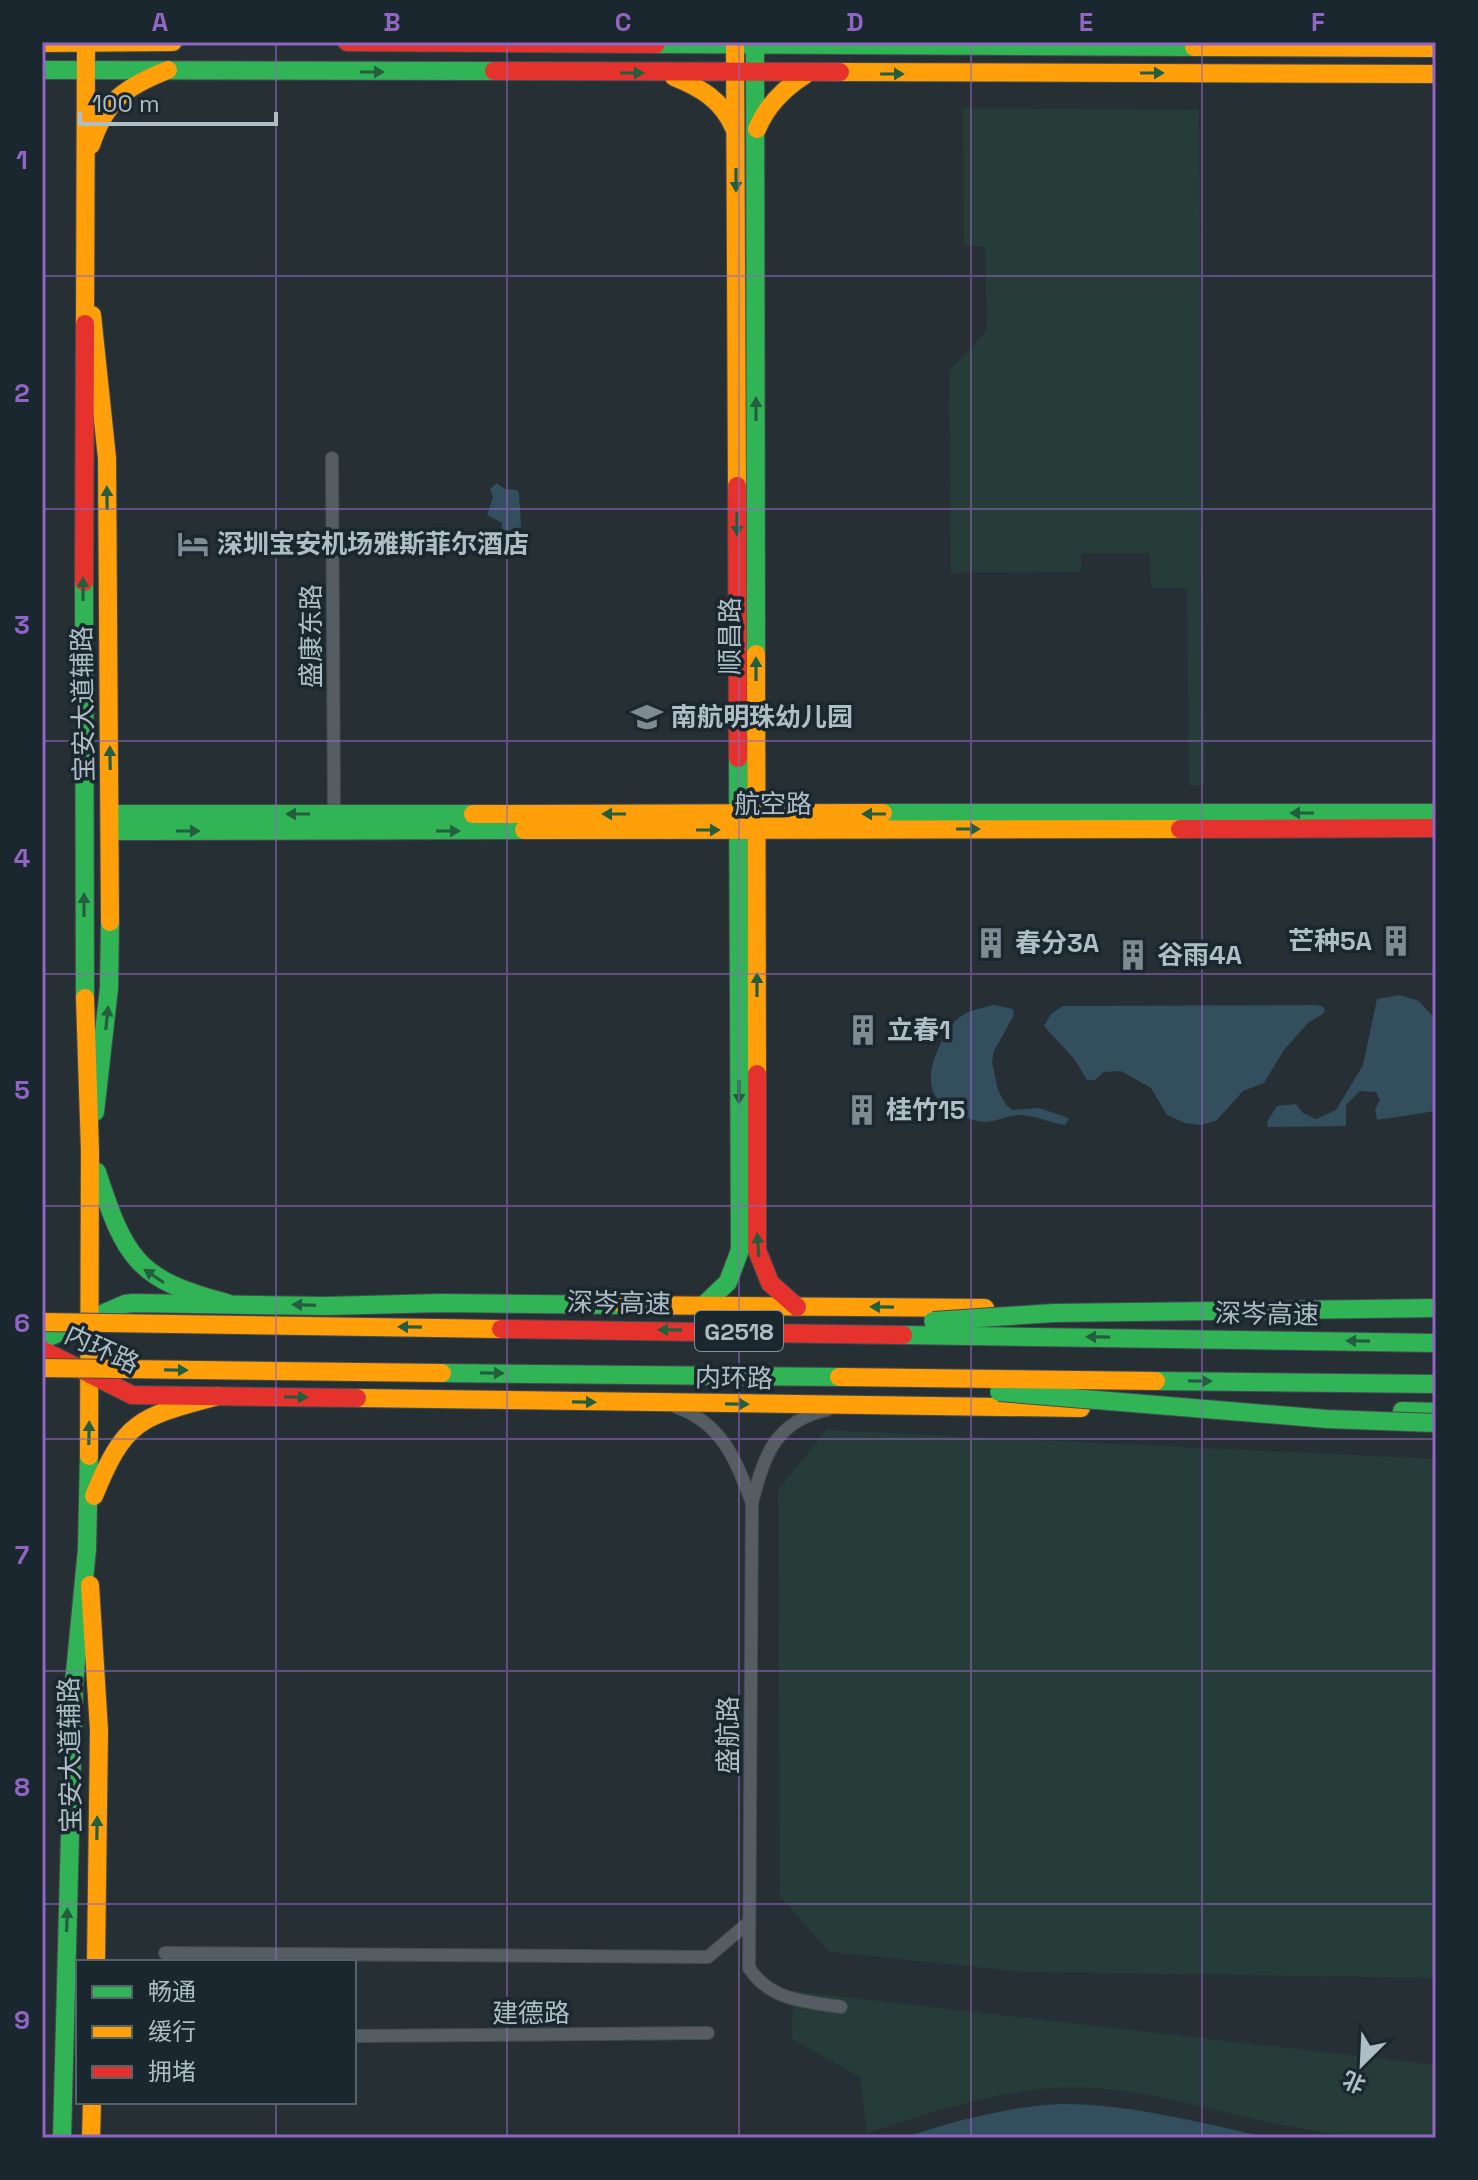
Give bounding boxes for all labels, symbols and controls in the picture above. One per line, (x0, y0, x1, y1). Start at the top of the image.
text: A (152, 5, 169, 39)
text: B (383, 5, 401, 39)
text: C (615, 5, 631, 39)
text: D (846, 5, 864, 39)
text: E (1079, 5, 1093, 39)
text: F (1311, 5, 1325, 39)
one-way arrow (360, 66, 385, 78)
one-way arrow (620, 66, 645, 79)
one-way arrow (1140, 67, 1165, 79)
one-way arrow (880, 68, 905, 80)
scale bar (80, 76, 276, 126)
text: 100 m (92, 88, 160, 119)
text: 1 (16, 143, 28, 177)
one-way arrow (730, 168, 742, 193)
text: 2 (14, 376, 30, 410)
one-way arrow (750, 396, 762, 421)
one-way arrow (101, 485, 113, 510)
one-way arrow (731, 512, 743, 537)
hotel icon: 深圳宝安机场雅斯菲尔酒店 (176, 527, 210, 561)
place label: 深圳宝安机场雅斯菲尔酒店 (217, 527, 529, 561)
one-way arrow (77, 576, 89, 601)
street label: 盛康东路 (294, 584, 328, 688)
street label: 顺昌路 (713, 597, 747, 675)
text: 3 (14, 608, 30, 642)
street label: 宝安大道辅路 (65, 626, 101, 782)
one-way arrow (750, 656, 762, 681)
school or university icon: 南航明珠幼儿园 (630, 700, 664, 734)
place label: 南航明珠幼儿园 (671, 700, 853, 734)
one-way arrow (104, 745, 116, 770)
street label: 航空路 (734, 787, 812, 821)
one-way arrow (1289, 807, 1314, 819)
one-way arrow (285, 808, 310, 820)
one-way arrow (601, 808, 626, 820)
one-way arrow (861, 808, 886, 820)
one-way arrow (956, 823, 981, 835)
one-way arrow (696, 824, 721, 836)
one-way arrow (176, 825, 201, 837)
one-way arrow (436, 825, 461, 837)
text: 4 (14, 841, 30, 875)
one-way arrow (78, 892, 90, 917)
place label: 芒种5A (1288, 924, 1373, 958)
building icon: 芒种5A (1379, 924, 1413, 958)
building icon: 春分3A (974, 926, 1008, 960)
place label: 春分3A (1015, 926, 1100, 960)
building icon: 谷雨4A (1116, 938, 1150, 972)
place label: 谷雨4A (1157, 938, 1243, 972)
one-way arrow (750, 972, 763, 997)
one-way arrow (101, 1005, 114, 1030)
building icon: 立春1 (846, 1013, 880, 1047)
place label: 立春1 (887, 1013, 951, 1047)
text: 5 (14, 1073, 30, 1107)
one-way arrow (733, 1080, 745, 1105)
building icon: 桂竹15 (845, 1093, 879, 1127)
place label: 桂竹15 (886, 1093, 965, 1127)
one-way arrow (751, 1232, 764, 1257)
one-way arrow (144, 1269, 165, 1284)
street label: 深岑高速 (567, 1285, 671, 1321)
street label: 深岑高速 (1215, 1296, 1319, 1332)
one-way arrow (291, 1299, 316, 1312)
one-way arrow (869, 1301, 894, 1313)
text: 6 (14, 1306, 30, 1340)
road number: G2518 (695, 1311, 783, 1351)
street label: 内环路 (59, 1317, 145, 1381)
one-way arrow (397, 1320, 422, 1333)
one-way arrow (657, 1324, 682, 1336)
one-way arrow (1085, 1331, 1110, 1343)
one-way arrow (1345, 1335, 1370, 1347)
street label: 内环路 (695, 1360, 773, 1396)
one-way arrow (164, 1363, 189, 1376)
one-way arrow (480, 1367, 505, 1379)
one-way arrow (1188, 1375, 1213, 1387)
one-way arrow (284, 1391, 309, 1403)
one-way arrow (572, 1395, 597, 1408)
one-way arrow (725, 1398, 750, 1410)
one-way arrow (83, 1420, 95, 1445)
text: 7 (15, 1538, 29, 1572)
street label: 宝安大道辅路 (52, 1677, 88, 1833)
street label: 盛航路 (711, 1696, 745, 1774)
text: 8 (14, 1770, 30, 1804)
one-way arrow (91, 1815, 104, 1840)
one-way arrow (61, 1907, 74, 1932)
legend (76, 1960, 356, 2104)
text: 畅通 (148, 1976, 196, 2007)
street label: 建德路 (492, 1996, 570, 2030)
text: 9 (14, 2003, 30, 2037)
text: 缓行 (148, 2016, 196, 2047)
north arrow (1322, 2024, 1402, 2104)
text: 拥堵 (148, 2056, 196, 2087)
text: 北 (1338, 2065, 1370, 2100)

